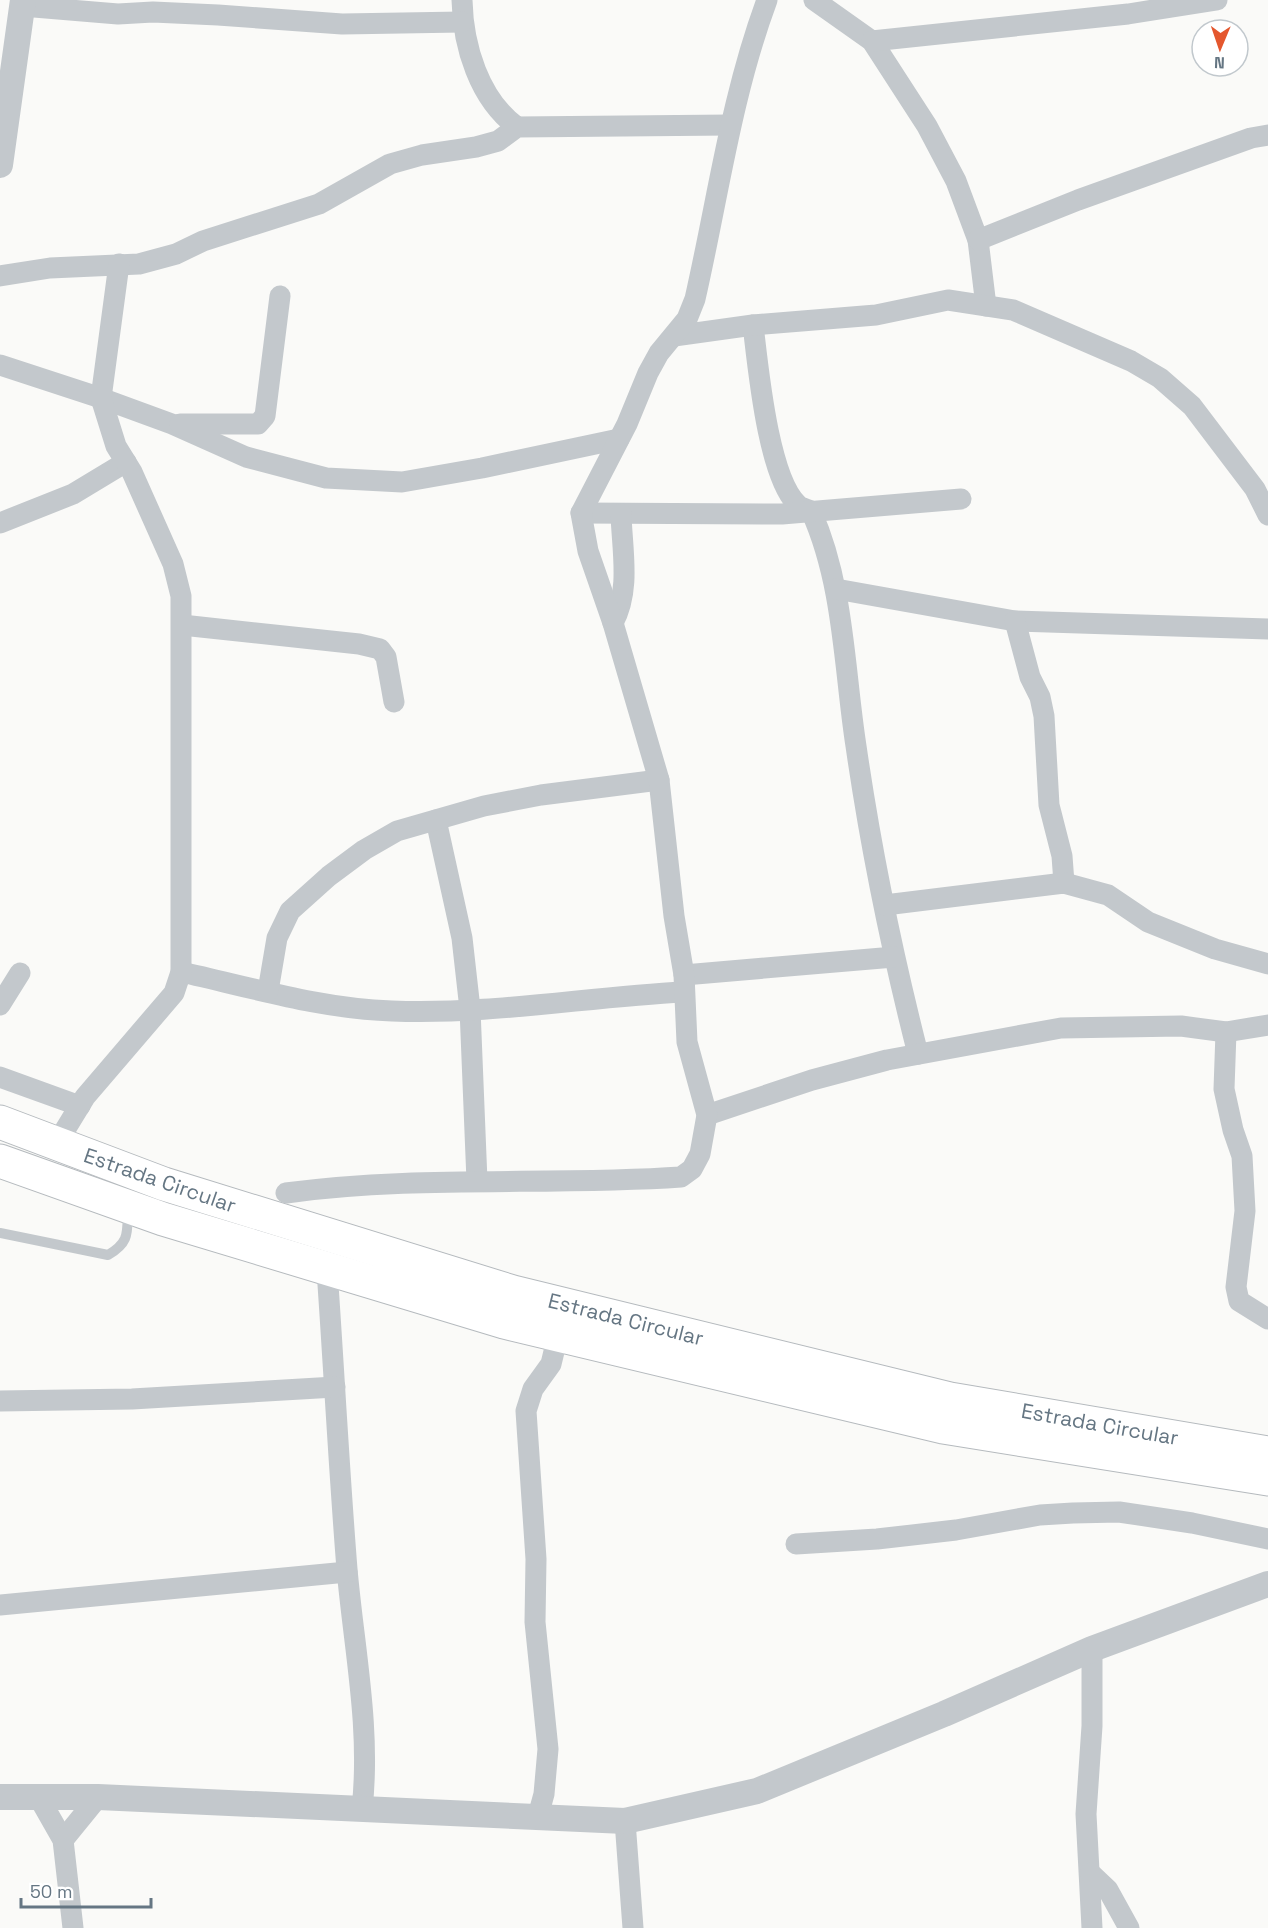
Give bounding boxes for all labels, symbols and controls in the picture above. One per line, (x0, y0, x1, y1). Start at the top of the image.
north arrow (1190, 18, 1250, 78)
text: N (1214, 52, 1225, 73)
street label: Estrada Circular (80, 1141, 240, 1219)
street label: Estrada Circular (545, 1287, 707, 1351)
street label: Estrada Circular (1019, 1397, 1181, 1451)
scale bar (21, 1871, 152, 1909)
text: 50 m (30, 1880, 72, 1903)

